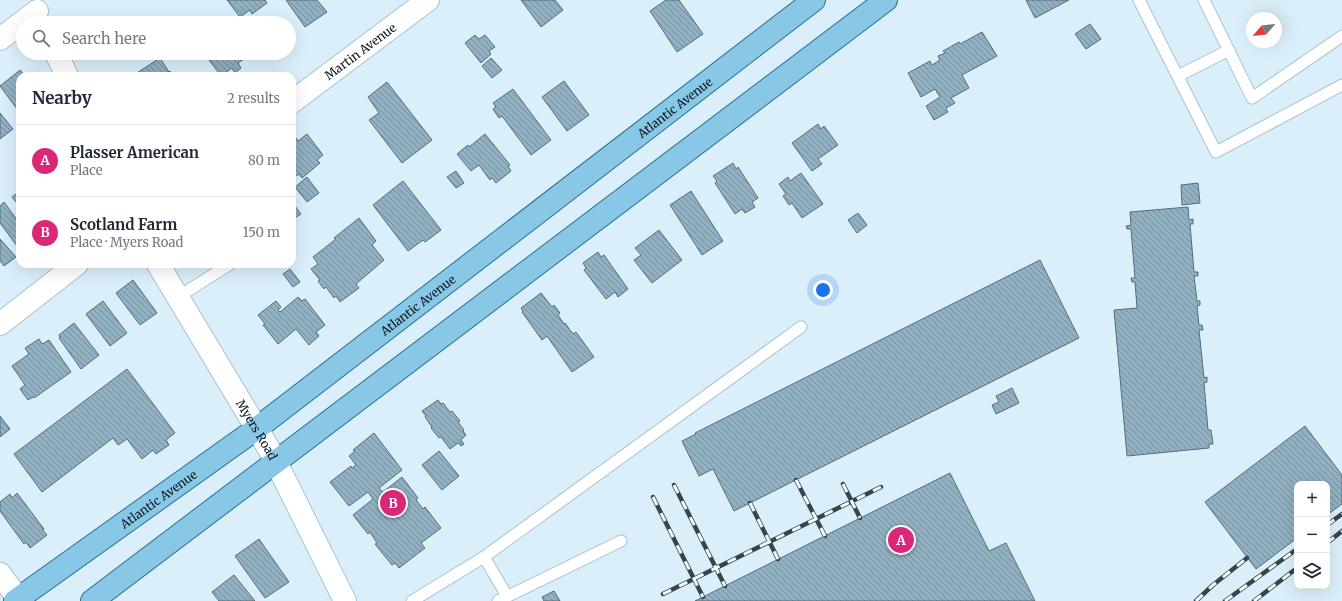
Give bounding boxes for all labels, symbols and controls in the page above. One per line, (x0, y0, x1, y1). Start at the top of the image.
north arrow (1246, 12, 1282, 48)
search box (16, 16, 296, 60)
street label: Martin Avenue (321, 19, 399, 83)
icon: search (30, 27, 52, 49)
text: Search here (62, 29, 146, 48)
street label: Atlantic Avenue (633, 74, 715, 141)
text: Nearby (32, 87, 92, 109)
text: 2 results (227, 90, 280, 107)
text: Plasser American (70, 143, 199, 162)
text: A (40, 152, 50, 169)
text: 80 m (248, 152, 280, 169)
text: Place (70, 162, 103, 179)
text: Scotland Farm (70, 215, 177, 234)
text: B (40, 224, 50, 241)
text: 150 m (243, 224, 280, 241)
text: Place · Myers Road (70, 234, 183, 251)
street label: Atlantic Avenue (376, 271, 458, 339)
your location (813, 280, 833, 300)
street label: Myers Road (233, 397, 281, 462)
street label: Atlantic Avenue (116, 466, 199, 532)
map controls (1294, 481, 1330, 589)
button: + (1294, 481, 1330, 517)
pin: B (380, 488, 406, 518)
button: − (1294, 517, 1330, 553)
pin: A (888, 525, 914, 555)
button: layers (1294, 553, 1330, 589)

